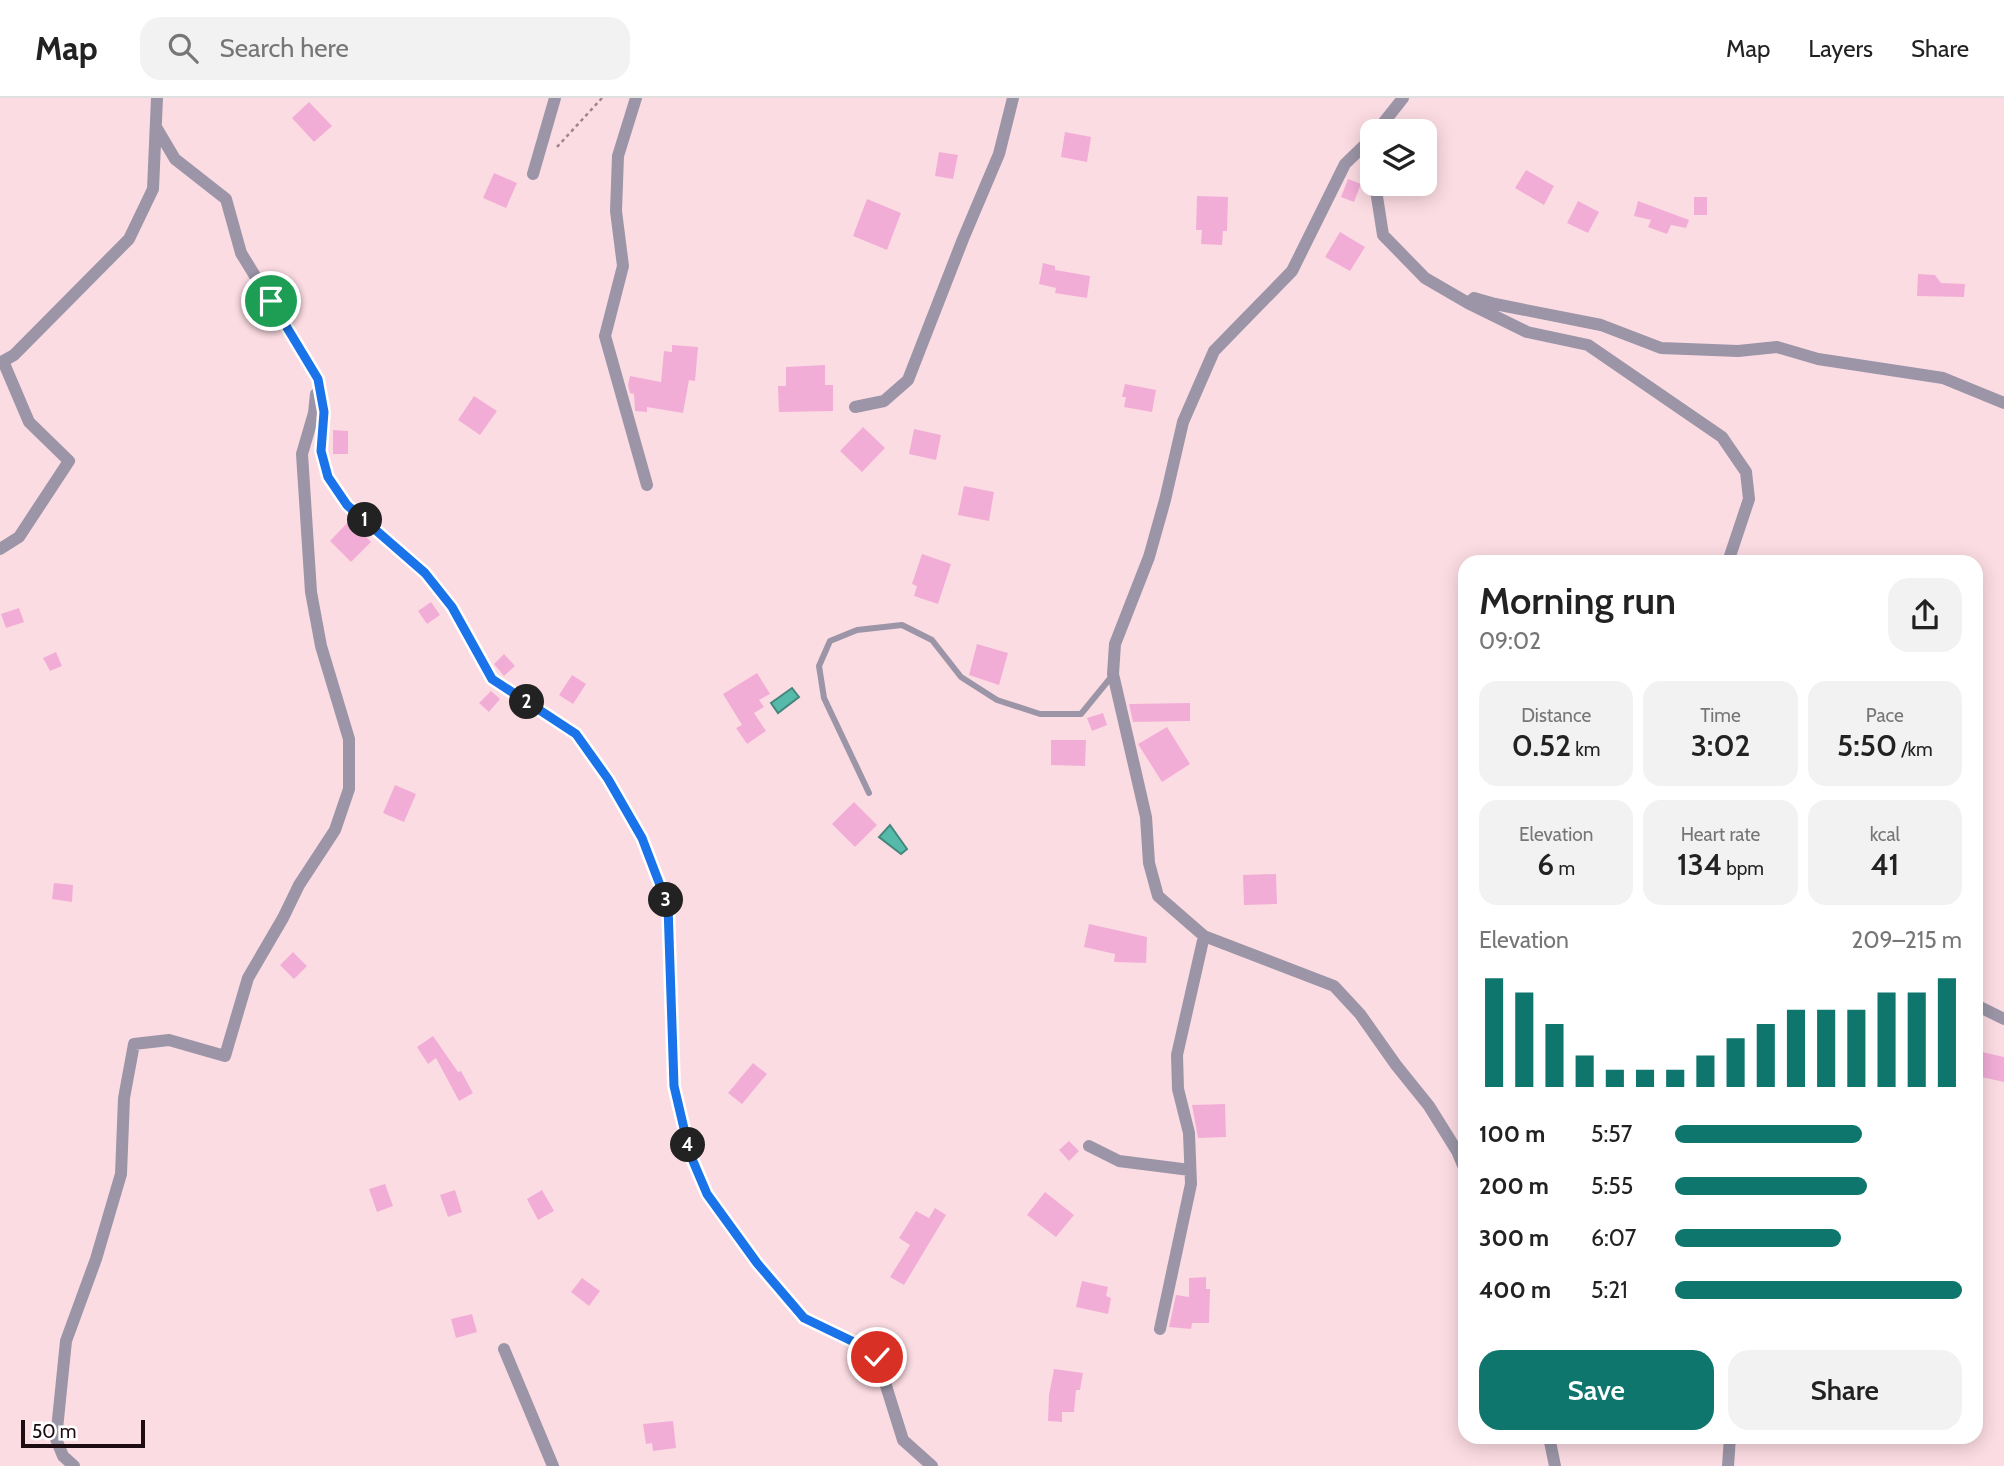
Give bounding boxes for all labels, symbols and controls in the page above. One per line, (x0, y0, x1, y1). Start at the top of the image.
search box (140, 17, 630, 80)
text: Map (35, 28, 98, 68)
icon: search (164, 29, 202, 67)
text: Search here (220, 32, 349, 64)
text: Map (1726, 34, 1770, 63)
text: Layers (1808, 34, 1873, 63)
text: Share (1911, 34, 1969, 63)
map controls (1360, 119, 1437, 196)
button: layers (1360, 119, 1437, 196)
pin (241, 271, 301, 331)
icon: arrive (252, 282, 290, 320)
pin: 1 (348, 502, 382, 538)
text: 1 (361, 508, 368, 531)
text: Morning run (1479, 577, 1676, 624)
button: share (1888, 578, 1962, 652)
text: 09:02 (1479, 627, 1541, 655)
pin: 2 (510, 684, 544, 720)
text: 2 (521, 690, 532, 713)
text: Distance (1521, 704, 1591, 727)
text: Time (1700, 704, 1741, 727)
text: Pace (1866, 704, 1904, 727)
text: 0.52 (1512, 727, 1571, 764)
text: 3:02 (1691, 727, 1750, 764)
text: 5:50 (1837, 727, 1897, 764)
text: km (1571, 738, 1600, 761)
text: /km (1897, 738, 1933, 761)
text: Elevation (1519, 823, 1593, 846)
text: Heart rate (1681, 823, 1760, 846)
text: kcal (1870, 823, 1900, 846)
text: 6 (1537, 846, 1554, 883)
text: 134 (1677, 846, 1722, 883)
text: 41 (1871, 846, 1899, 883)
text: m (1554, 857, 1575, 880)
text: bpm (1722, 857, 1764, 880)
pin: 3 (648, 882, 684, 918)
text: 3 (660, 888, 671, 911)
text: Elevation (1479, 926, 1569, 954)
text: 209–215 m (1851, 926, 1962, 954)
text: 100 m (1479, 1120, 1545, 1148)
text: 5:57 (1591, 1120, 1632, 1148)
pin: 4 (670, 1128, 706, 1162)
text: 4 (682, 1133, 693, 1156)
text: 200 m (1479, 1172, 1549, 1200)
text: 5:55 (1591, 1172, 1633, 1200)
text: 300 m (1479, 1224, 1549, 1252)
text: 6:07 (1591, 1224, 1636, 1252)
text: 400 m (1479, 1276, 1551, 1304)
text: 5:21 (1591, 1276, 1628, 1304)
pin (847, 1327, 907, 1387)
icon: check (858, 1338, 896, 1376)
button: Save (1479, 1350, 1714, 1430)
button: Share (1728, 1350, 1962, 1430)
scale bar (21, 1417, 145, 1449)
text: 50 m (32, 1420, 76, 1443)

